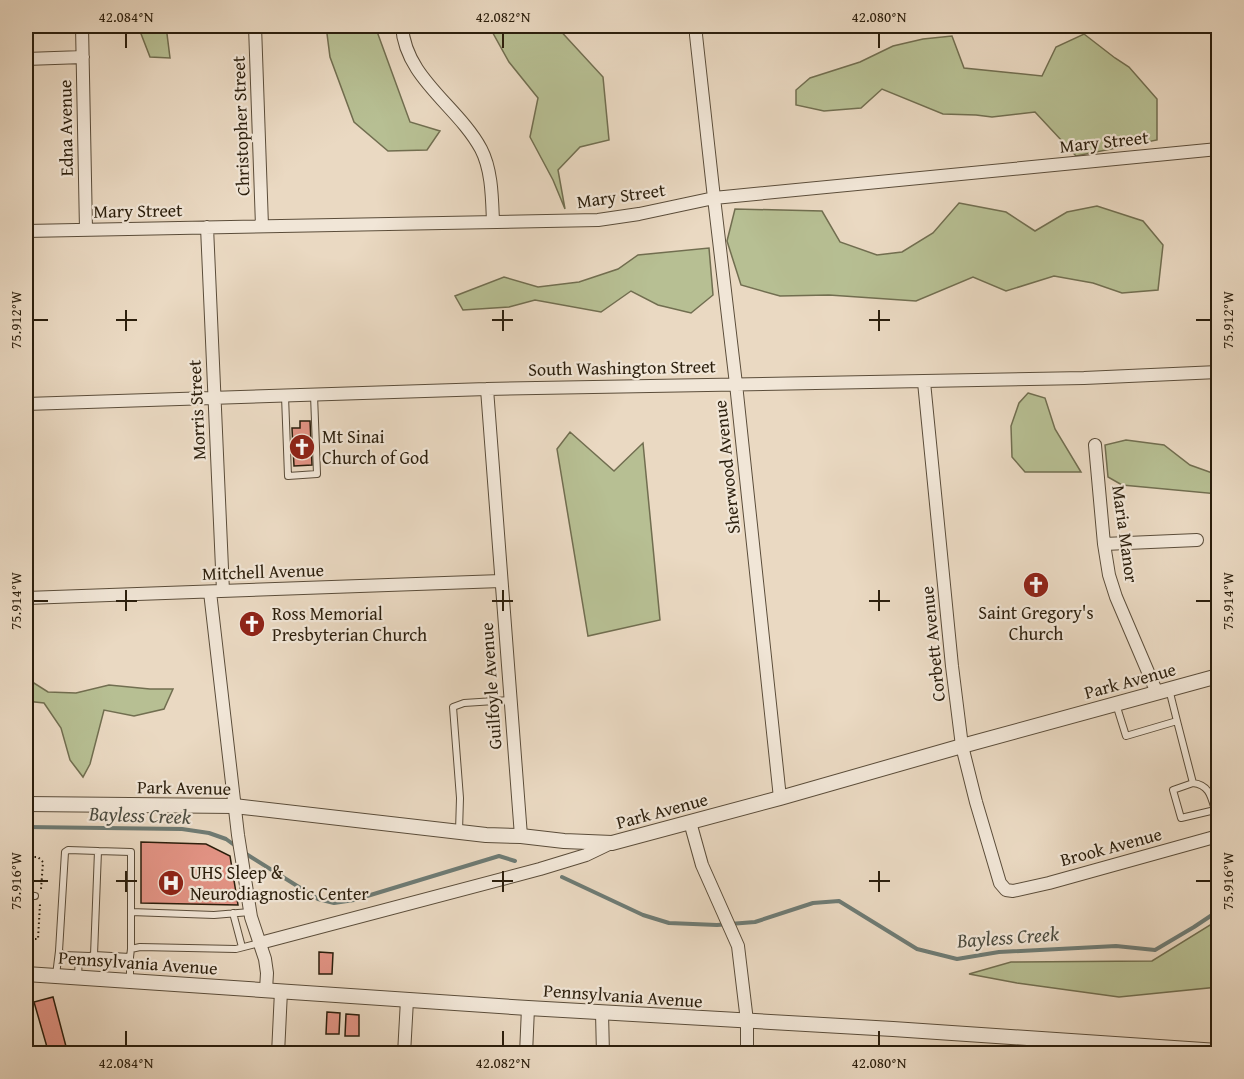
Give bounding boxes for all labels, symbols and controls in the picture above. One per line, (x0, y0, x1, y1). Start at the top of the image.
text: 42.084°N (99, 6, 154, 27)
text: 42.082°N (476, 6, 531, 27)
text: 42.080°N (852, 6, 907, 27)
street label: Christopher Street (225, 55, 256, 197)
street label: Edna Avenue (51, 79, 80, 177)
street label: Mary Street (1058, 123, 1150, 160)
street label: Mary Street (575, 176, 668, 215)
street label: Mary Street (93, 196, 183, 225)
text: 75.912°W (5, 291, 26, 349)
text: 75.912°W (1217, 291, 1238, 349)
street label: South Washington Street (528, 352, 717, 383)
street label: Morris Street (180, 359, 213, 461)
street label: Sherwood Avenue (706, 399, 747, 535)
place label: Mt Sinai Church of God (322, 423, 429, 471)
church icon: Mt Sinai Church of God (287, 432, 317, 462)
street label: Maria Manor (1105, 483, 1146, 585)
street label: Mitchell Avenue (202, 556, 324, 587)
church icon: Saint Gregory's Church (1021, 570, 1051, 600)
text: 75.914°W (5, 572, 26, 630)
text: 75.914°W (1217, 572, 1238, 630)
street label: Corbett Avenue (913, 585, 952, 703)
place label: Saint Gregory's Church (978, 599, 1094, 647)
place label: Ross Memorial Presbyterian Church (272, 600, 427, 648)
church icon: Ross Memorial Presbyterian Church (237, 609, 267, 639)
street label: Guilfoyle Avenue (473, 622, 508, 750)
street label: Park Avenue (1081, 655, 1179, 706)
street label: Park Avenue (137, 773, 231, 802)
street label: Park Avenue (613, 785, 711, 836)
water label: Bayless Creek (88, 798, 192, 831)
street label: Brook Avenue (1057, 820, 1165, 873)
text: 75.916°W (5, 852, 26, 910)
text: 75.916°W (1217, 852, 1238, 910)
place label: UHS Sleep & Neurodiagnostic Center (190, 859, 369, 907)
hospital icon: UHS Sleep & Neurodiagnostic Center (156, 868, 186, 898)
water label: Bayless Creek (955, 918, 1061, 955)
street label: Pennsylvania Avenue (58, 943, 219, 982)
street label: Pennsylvania Avenue (543, 976, 704, 1015)
text: 42.084°N (99, 1052, 154, 1073)
text: 42.082°N (476, 1052, 531, 1073)
text: 42.080°N (852, 1052, 907, 1073)

